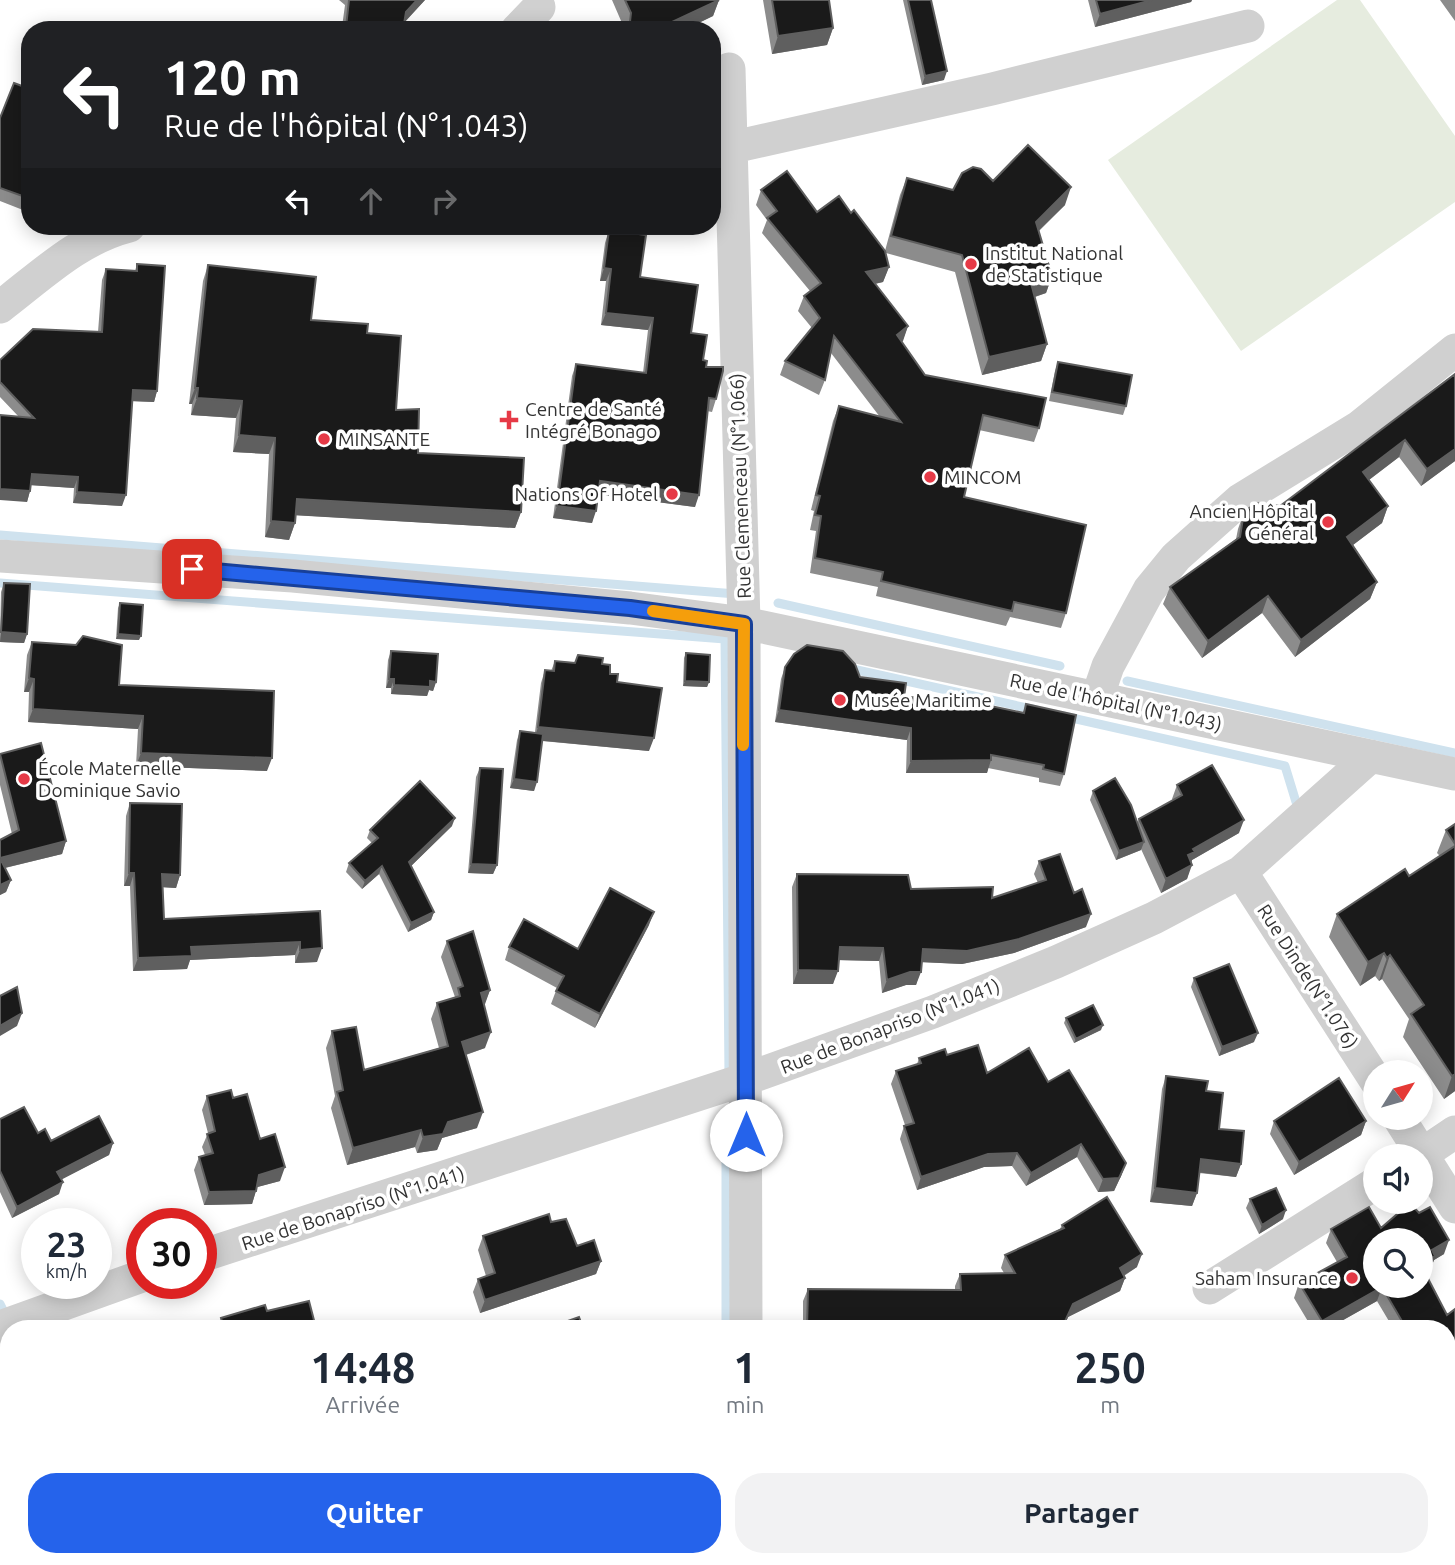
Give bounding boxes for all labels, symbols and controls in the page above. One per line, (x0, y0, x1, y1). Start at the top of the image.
icon: left (49, 49, 140, 140)
text: 120 m (164, 49, 301, 104)
text: Rue de l'hôpital (N°1.043) (164, 107, 529, 143)
icon: left (279, 182, 317, 220)
icon: ahead (352, 182, 390, 220)
icon: right (425, 182, 463, 220)
place label: Institut National de Statistique (985, 242, 1123, 286)
marker: Institut National de Statistique (963, 256, 979, 272)
street label: Rue Clemenceau (N°1.066) (725, 373, 755, 599)
place label: Centre de Santé Intégré Bonago (525, 398, 662, 442)
marker: Centre de Santé Intégré Bonago (499, 410, 519, 430)
place label: MINSANTE (338, 428, 430, 450)
marker: MINSANTE (316, 431, 332, 447)
place label: MINCOM (944, 466, 1022, 488)
marker: MINCOM (922, 469, 938, 485)
place label: Nations Of Hotel (514, 483, 658, 505)
marker: Nations Of Hotel (664, 486, 680, 502)
place label: Ancien Hôpital Général (1189, 500, 1314, 544)
marker: Ancien Hôpital Général (1320, 514, 1336, 530)
pin (162, 539, 222, 599)
icon: arrive (173, 550, 211, 588)
street label: Rue de l'hôpital (N°1.043) (1008, 669, 1224, 735)
place label: Musée Maritime (854, 689, 992, 711)
marker: Musée Maritime (832, 692, 848, 708)
place label: École Maternelle Dominique Savio (38, 757, 182, 801)
marker: École Maternelle Dominique Savio (16, 771, 32, 787)
street label: Rue Dinde(N°1.076) (1253, 900, 1363, 1052)
street label: Rue de Bonapriso (N°1.041) (777, 974, 1003, 1078)
north arrow (1363, 1060, 1433, 1130)
map controls (1363, 1060, 1433, 1298)
position arrow (709, 1098, 783, 1172)
button: sound (1363, 1144, 1433, 1214)
street label: Rue de Bonapriso (N°1.041) (239, 1162, 467, 1254)
speed limit sign: 30 (126, 1208, 217, 1299)
text: 23 (47, 1224, 86, 1264)
button: search (1363, 1228, 1433, 1298)
text: km/h (46, 1261, 87, 1281)
place label: Saham Insurance (1195, 1267, 1338, 1289)
marker: Saham Insurance (1344, 1270, 1360, 1286)
text: 14:48 (310, 1344, 415, 1391)
text: 1 (733, 1344, 757, 1391)
text: 250 (1075, 1344, 1146, 1391)
text: Arrivée (326, 1392, 400, 1417)
text: min (726, 1392, 764, 1417)
text: m (1100, 1392, 1120, 1417)
button: Quitter (28, 1473, 721, 1553)
button: Partager (735, 1473, 1428, 1553)

